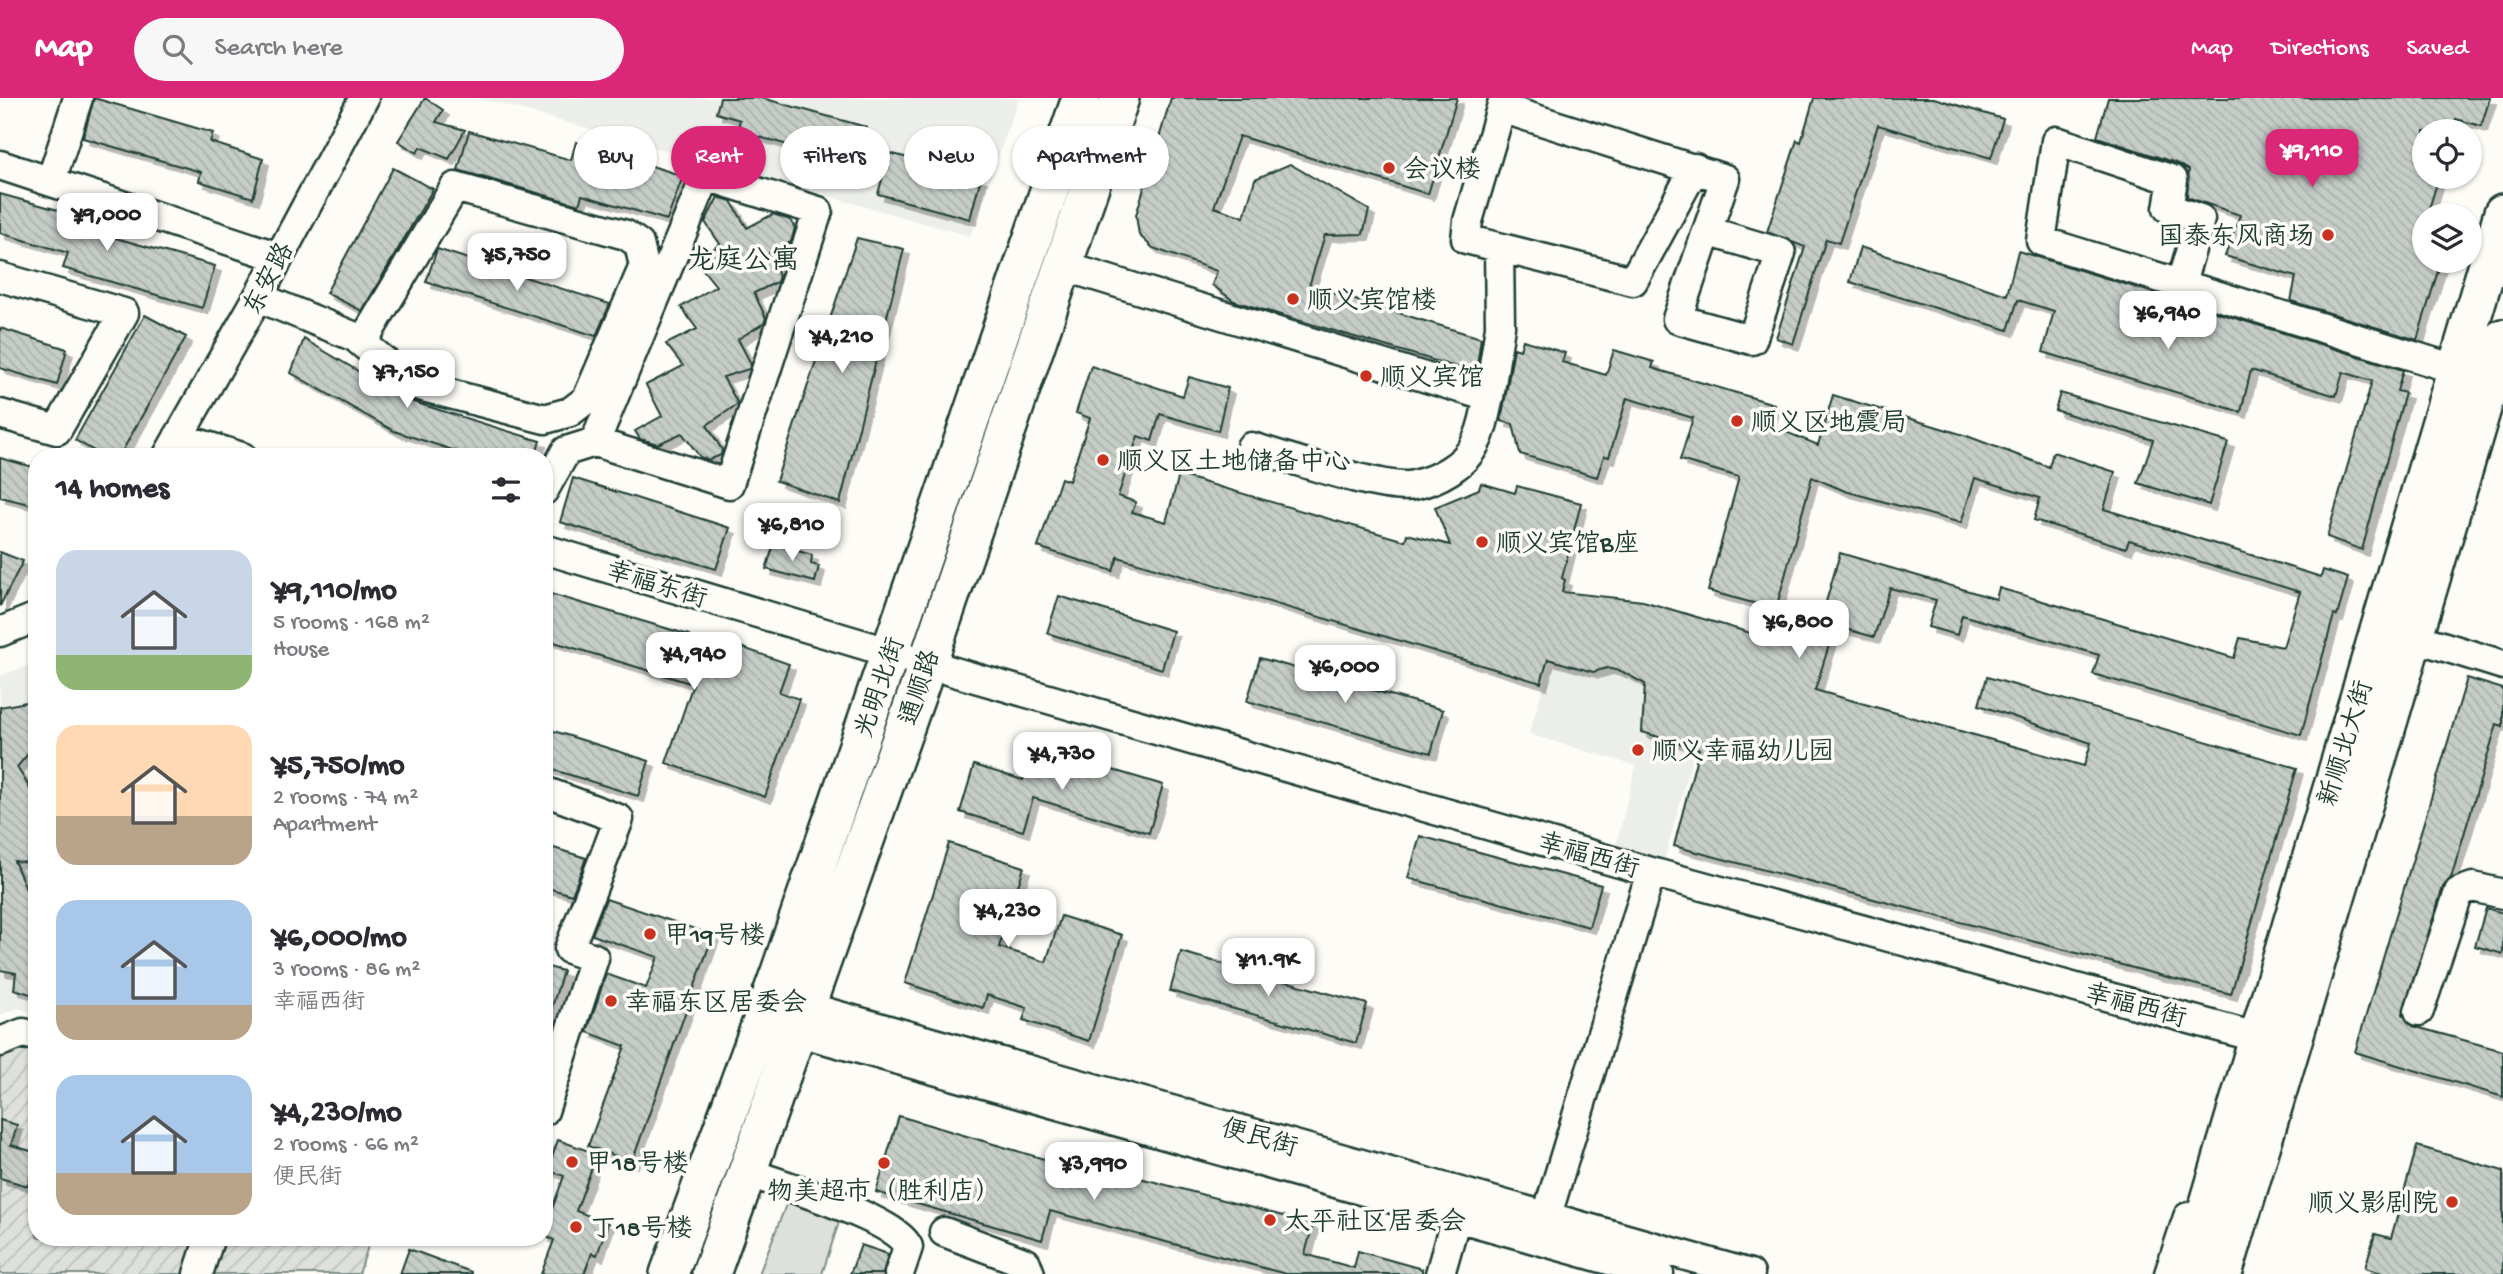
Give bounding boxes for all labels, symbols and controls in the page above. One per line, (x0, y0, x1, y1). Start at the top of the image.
search box (134, 18, 624, 81)
text: Map (35, 30, 92, 68)
icon: search (158, 30, 196, 68)
text: Search here (214, 34, 343, 65)
text: Map (2191, 35, 2233, 64)
text: Directions (2271, 35, 2369, 64)
text: Saved (2407, 35, 2468, 64)
map controls (2412, 119, 2482, 273)
button: locate (2412, 119, 2482, 189)
chip: Buy (574, 126, 657, 189)
chip: Rent (671, 126, 766, 189)
chip: Filters (780, 126, 890, 189)
chip: New (904, 126, 998, 189)
chip: Apartment (1012, 126, 1169, 189)
pin: ¥9,110 (2255, 130, 2369, 189)
text: ¥9,110 (2281, 138, 2343, 165)
place label: 会议楼 (1403, 155, 1481, 188)
marker: 会议楼 (1381, 160, 1397, 176)
pin: ¥9,000 (50, 194, 164, 253)
text: ¥9,000 (73, 202, 141, 229)
button: layers (2412, 203, 2482, 273)
place label: 国泰东风商场 (2158, 222, 2314, 255)
marker: 国泰东风商场 (2320, 227, 2336, 243)
pin: ¥5,750 (460, 234, 574, 293)
street label: 东安路 (237, 237, 303, 322)
text: ¥5,750 (483, 242, 551, 269)
district label: 龙庭公寓 (687, 244, 799, 279)
place label: 顺义宾馆楼 (1307, 286, 1437, 319)
marker: 顺义宾馆楼 (1285, 291, 1301, 307)
pin: ¥6,940 (2111, 292, 2225, 351)
text: ¥6,940 (2135, 300, 2201, 327)
pin: ¥4,210 (785, 316, 899, 375)
text: ¥4,210 (811, 324, 873, 351)
pin: ¥7,150 (350, 350, 464, 410)
text: ¥7,150 (375, 359, 439, 386)
place label: 顺义宾馆 (1380, 363, 1484, 396)
marker: 顺义宾馆 (1358, 368, 1374, 384)
place label: 顺义区地震局 (1751, 409, 1907, 441)
marker: 顺义区地震局 (1729, 413, 1745, 429)
place label: 顺义区土地储备中心 (1117, 447, 1351, 480)
marker: 顺义区土地储备中心 (1095, 452, 1111, 468)
icon: filters (487, 471, 525, 509)
text: 14 homes (56, 473, 169, 508)
pin: ¥6,810 (735, 504, 849, 563)
text: ¥6,810 (760, 512, 824, 539)
place label: 顺义宾馆B座 (1496, 529, 1639, 562)
marker: 顺义宾馆B座 (1474, 534, 1490, 550)
street label: 幸福东街 (601, 555, 711, 617)
text: ¥9,110/mo (273, 575, 397, 610)
icon: home (112, 578, 196, 662)
pin: ¥6,800 (1742, 601, 1856, 660)
text: ¥6,800 (1765, 609, 1833, 636)
text: 5 rooms · 168 m² (273, 610, 430, 637)
pin: ¥4,940 (637, 632, 751, 692)
street label: 光明北街 (850, 634, 914, 743)
text: House (273, 637, 329, 664)
text: ¥4,940 (662, 641, 726, 668)
street label: 通顺路 (894, 646, 949, 730)
pin: ¥6,000 (1288, 646, 1402, 705)
text: ¥6,000 (1311, 654, 1379, 681)
street label: 新顺北大街 (2314, 677, 2382, 811)
pin: ¥4,730 (1005, 732, 1119, 792)
place label: 顺义幸福幼儿园 (1652, 737, 1834, 770)
text: ¥4,730 (1029, 741, 1095, 768)
marker: 顺义幸福幼儿园 (1630, 742, 1646, 758)
text: ¥5,750/mo (273, 750, 405, 785)
icon: home (112, 753, 196, 837)
text: 2 rooms · 74 m² (273, 785, 418, 812)
text: Apartment (273, 812, 377, 839)
street label: 幸福西街 (1533, 827, 1643, 888)
pin: ¥4,230 (951, 890, 1065, 949)
text: ¥4,230 (975, 898, 1041, 925)
place label: 甲19号楼 (664, 921, 766, 954)
text: ¥6,000/mo (273, 922, 407, 957)
marker: 甲19号楼 (642, 926, 658, 942)
icon: home (112, 928, 196, 1012)
pin: ¥11.9K (1211, 939, 1325, 998)
text: ¥11.9K (1238, 947, 1298, 974)
text: 3 rooms · 86 m² (273, 957, 420, 984)
street label: 幸福西街 (2081, 978, 2190, 1037)
place label: 幸福东区居委会 (625, 988, 807, 1021)
text: 幸福西街 (273, 990, 365, 1017)
marker: 幸福东区居委会 (603, 993, 619, 1009)
text: ¥4,230/mo (273, 1097, 402, 1132)
icon: home (112, 1103, 196, 1187)
street label: 便民街 (1217, 1114, 1301, 1166)
text: 2 rooms · 66 m² (273, 1132, 419, 1159)
pin: ¥3,990 (1037, 1142, 1151, 1202)
place label: 甲18号楼 (586, 1149, 689, 1182)
text: ¥3,990 (1061, 1151, 1127, 1178)
marker: 甲18号楼 (564, 1154, 580, 1170)
marker: 物美超市（胜利店） (876, 1155, 892, 1171)
text: 便民街 (273, 1165, 342, 1192)
place label: 物美超市（胜利店） (767, 1177, 1001, 1210)
place label: 顺义影剧院 (2308, 1189, 2438, 1222)
marker: 顺义影剧院 (2444, 1194, 2460, 1210)
place label: 太平社区居委会 (1284, 1207, 1466, 1240)
marker: 太平社区居委会 (1262, 1212, 1278, 1228)
place label: 丁18号楼 (590, 1214, 693, 1247)
marker: 丁18号楼 (568, 1219, 584, 1235)

